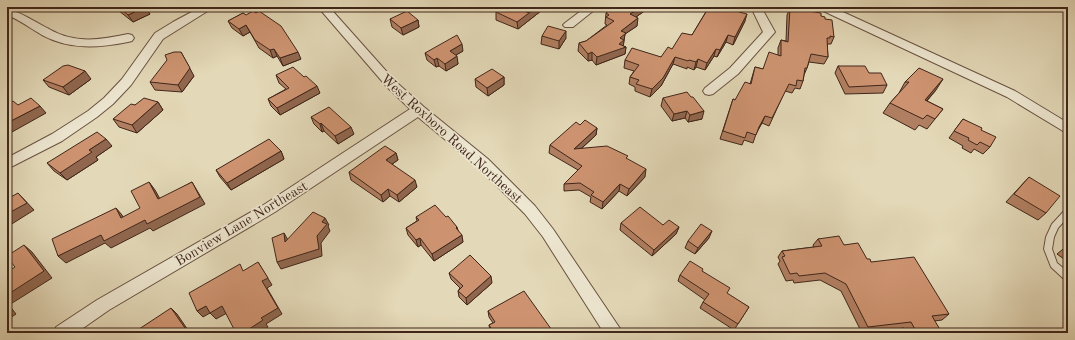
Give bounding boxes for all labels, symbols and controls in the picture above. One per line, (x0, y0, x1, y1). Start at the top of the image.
street label: West Roxboro Road Northeast (378, 72, 525, 206)
street label: Bonview Lane Northeast (173, 179, 310, 269)

